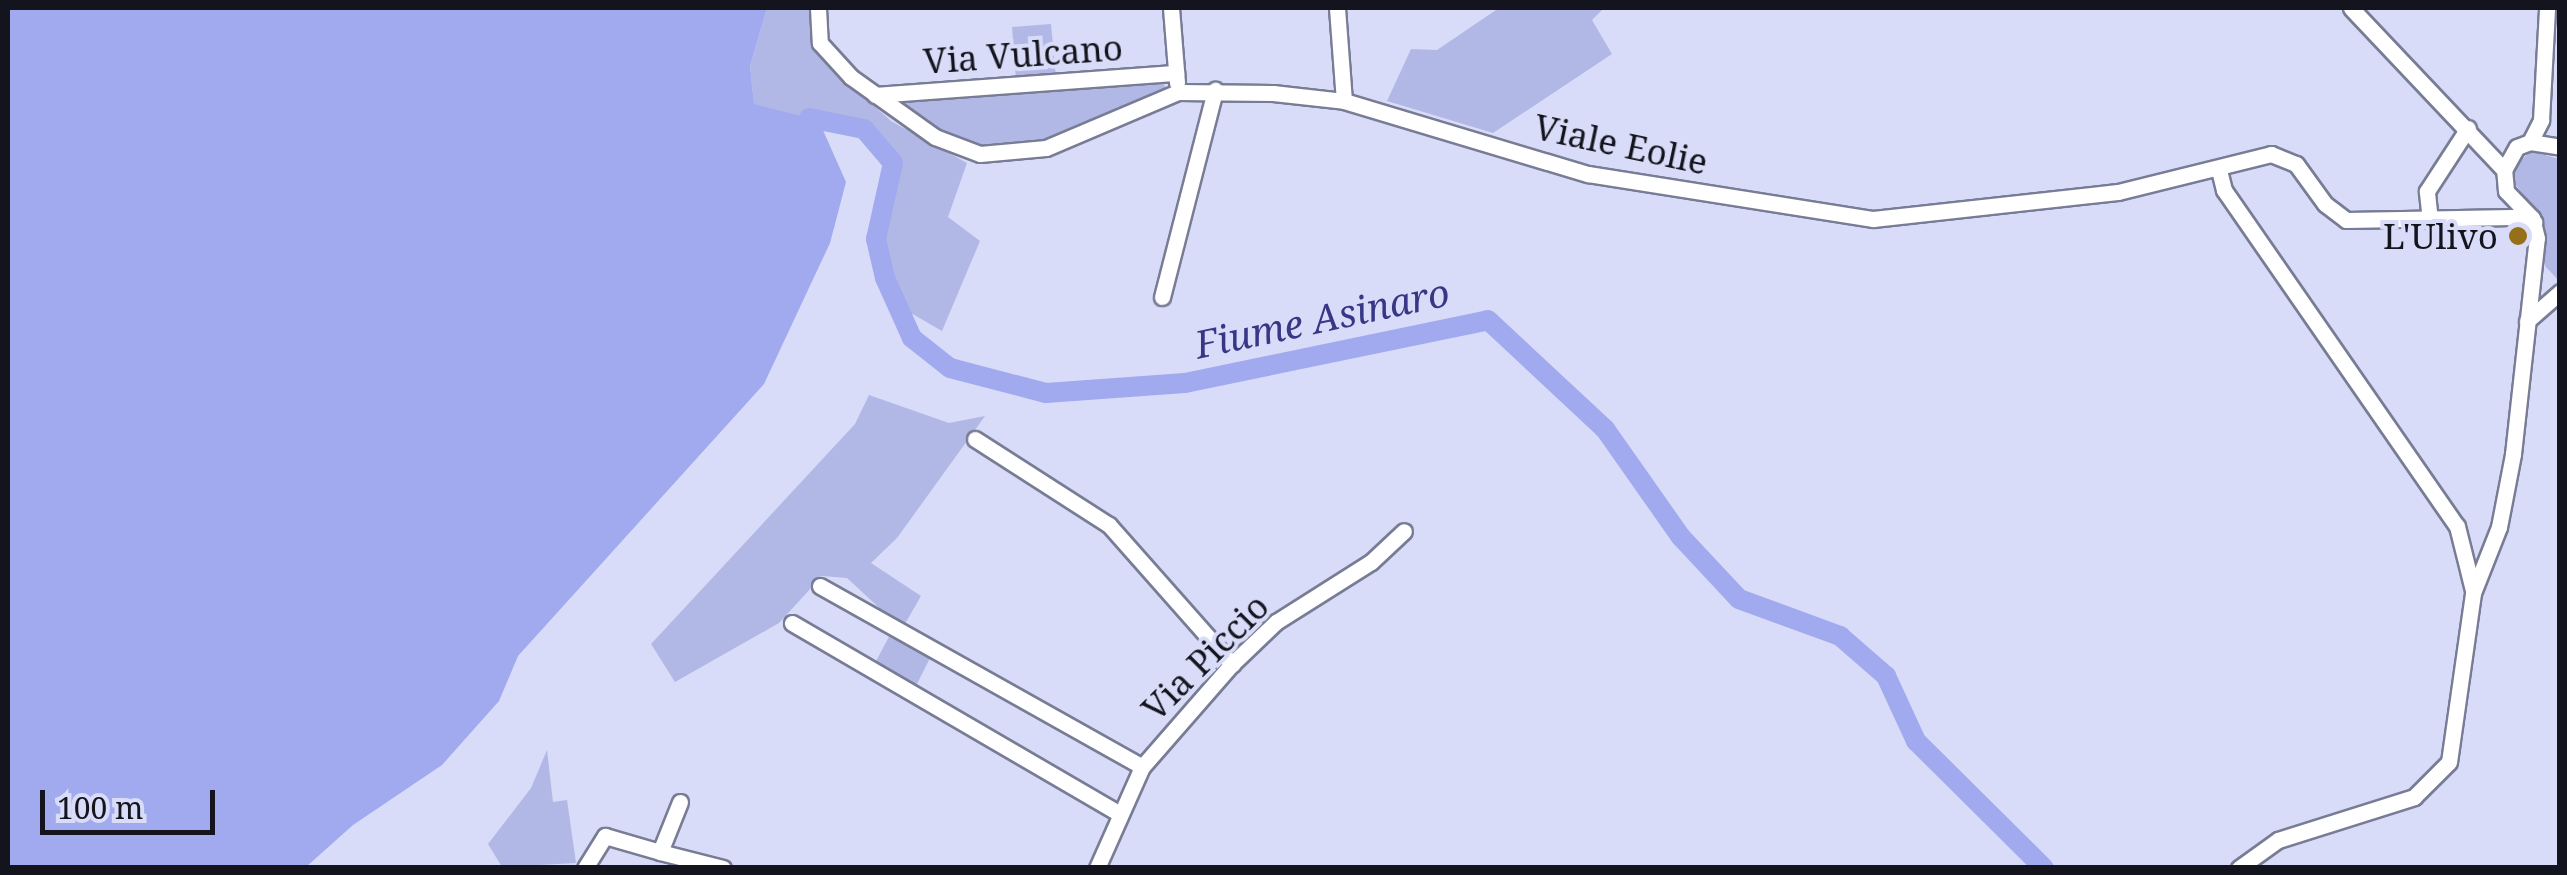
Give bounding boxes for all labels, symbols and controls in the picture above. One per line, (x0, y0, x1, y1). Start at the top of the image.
street label: Via Vulcano (922, 26, 1124, 82)
street label: Viale Eolie (1531, 105, 1711, 183)
place label: L'Ulivo (2383, 215, 2498, 257)
marker: L'Ulivo (2507, 225, 2529, 247)
water label: Fiume Asinaro (1191, 269, 1453, 367)
street label: Via Piccio (1133, 585, 1277, 729)
scale bar (45, 770, 220, 832)
text: 100 m (57, 787, 143, 828)

